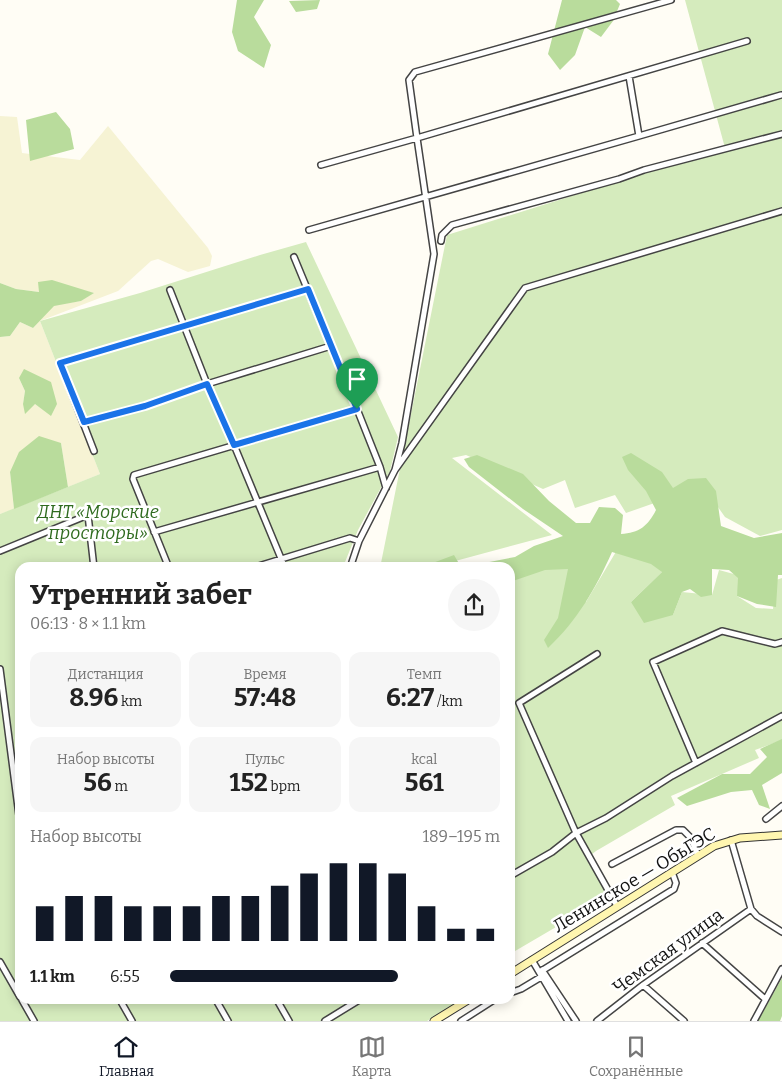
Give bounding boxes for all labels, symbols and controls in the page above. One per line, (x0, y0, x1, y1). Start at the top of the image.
pin (336, 358, 378, 409)
icon: arrive (343, 365, 371, 393)
park label: ДНТ «Морские просторы» (35, 501, 159, 544)
text: Утренний забег (30, 578, 252, 611)
button: share (448, 579, 500, 631)
text: 06:13 · 8 × 1.1 km (30, 614, 146, 633)
text: Дистанция (68, 666, 144, 683)
text: Время (243, 666, 287, 683)
text: Темп (407, 666, 442, 683)
text: 8.96 (69, 683, 118, 713)
text: 57:48 (234, 683, 296, 713)
text: 6:27 (386, 683, 434, 713)
text: km (118, 693, 142, 710)
text: /km (434, 693, 463, 710)
text: Набор высоты (57, 751, 155, 768)
text: Пульс (245, 751, 285, 768)
text: kcal (411, 751, 437, 768)
text: 56 (83, 768, 112, 798)
text: 152 (230, 768, 268, 798)
text: 561 (405, 768, 444, 798)
text: m (112, 778, 128, 795)
text: bpm (268, 778, 300, 795)
street label: Ленинское — ОбьГЭС (549, 823, 719, 937)
text: Набор высоты (30, 827, 142, 846)
text: 189–195 m (422, 827, 500, 846)
street label: Чемская улица (609, 904, 728, 998)
text: 1.1 km (30, 967, 75, 986)
text: 6:55 (110, 967, 140, 986)
tab: Главная (99, 1033, 154, 1080)
tab: Карта (352, 1033, 391, 1080)
tab: Сохранённые (589, 1033, 683, 1080)

